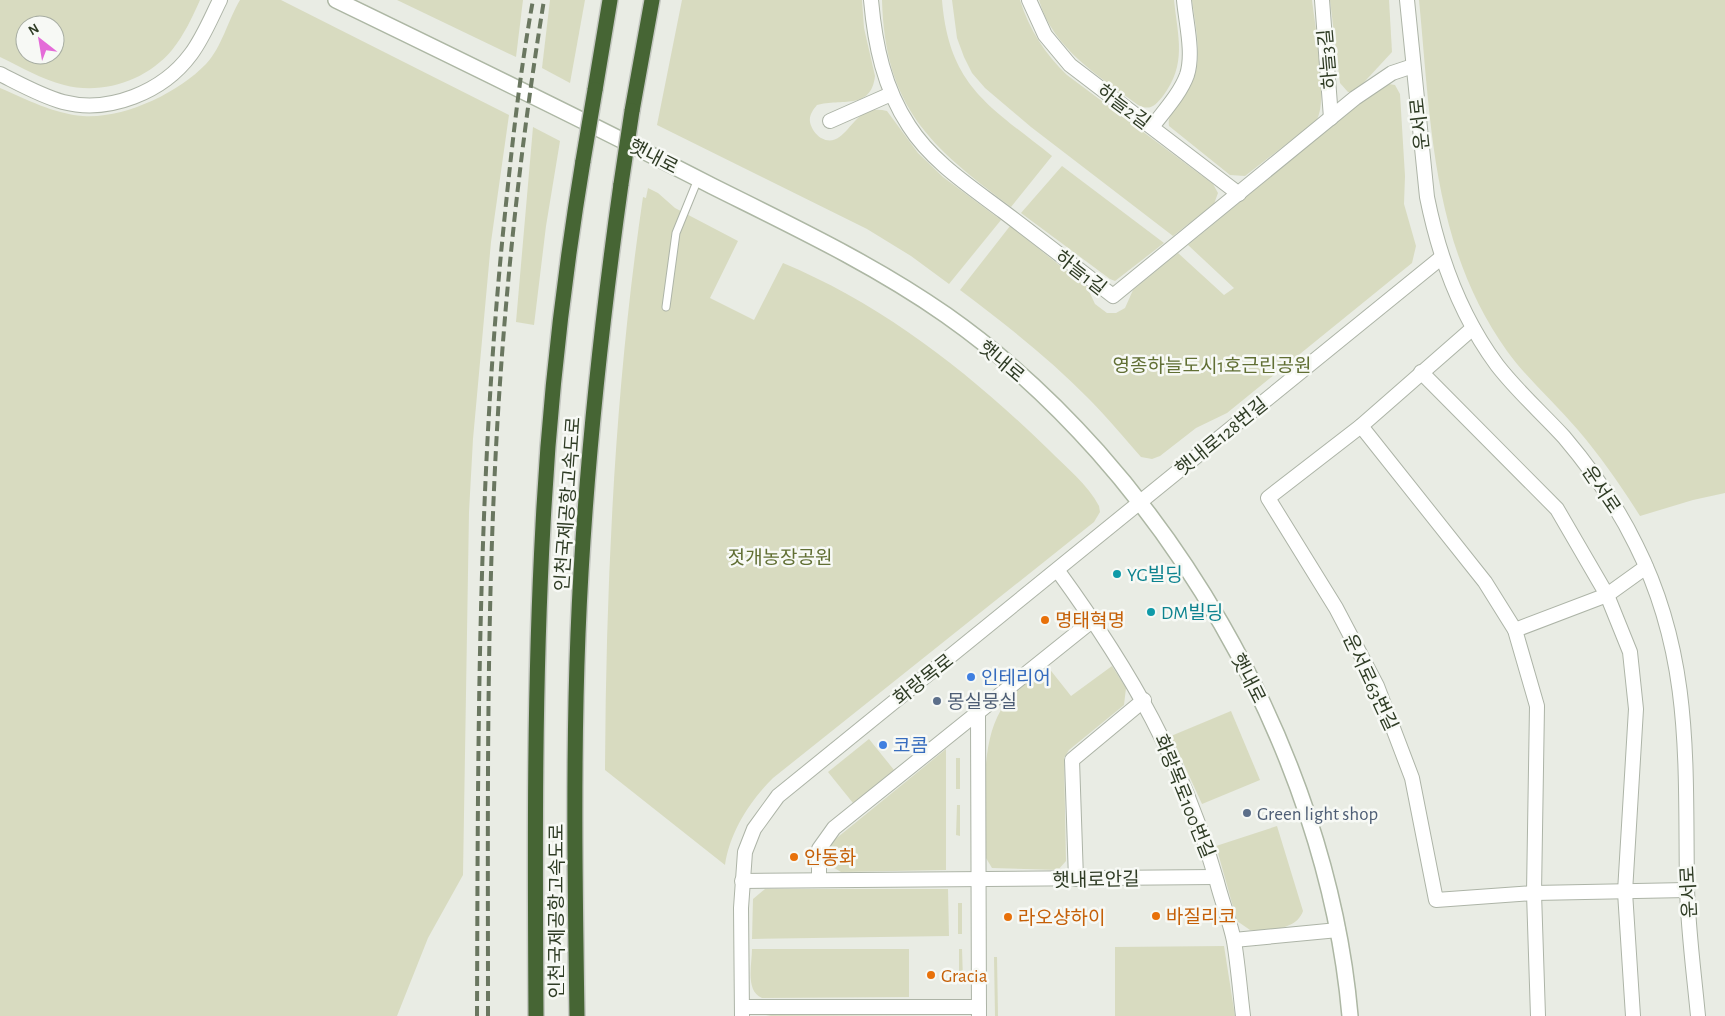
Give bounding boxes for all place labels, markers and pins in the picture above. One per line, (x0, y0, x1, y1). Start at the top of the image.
place label: YG빌딩 (1127, 565, 1183, 585)
marker: YG빌딩 (1111, 568, 1123, 580)
place label: DM빌딩 (1161, 603, 1223, 623)
marker: DM빌딩 (1145, 606, 1157, 618)
place label: 명태혁명 (1055, 611, 1125, 631)
marker: 명태혁명 (1039, 614, 1051, 626)
place label: 인테리어 (981, 668, 1051, 688)
marker: 인테리어 (965, 671, 977, 683)
place label: 몽실뭉실 (947, 692, 1017, 712)
marker: 몽실뭉실 (931, 695, 943, 707)
place label: 코콤 (893, 736, 928, 756)
marker: 코콤 (877, 739, 889, 751)
place label: Green light shop (1257, 805, 1378, 824)
marker: Green light shop (1241, 807, 1253, 819)
place label: 안동화 (804, 848, 856, 868)
marker: 안동화 (788, 851, 800, 863)
place label: 바질리코 (1166, 907, 1236, 927)
place label: 라오샹하이 (1018, 908, 1105, 928)
marker: 바질리코 (1150, 910, 1162, 922)
marker: 라오샹하이 (1002, 911, 1014, 923)
place label: Gracia (941, 967, 988, 986)
marker: Gracia (925, 969, 937, 981)

